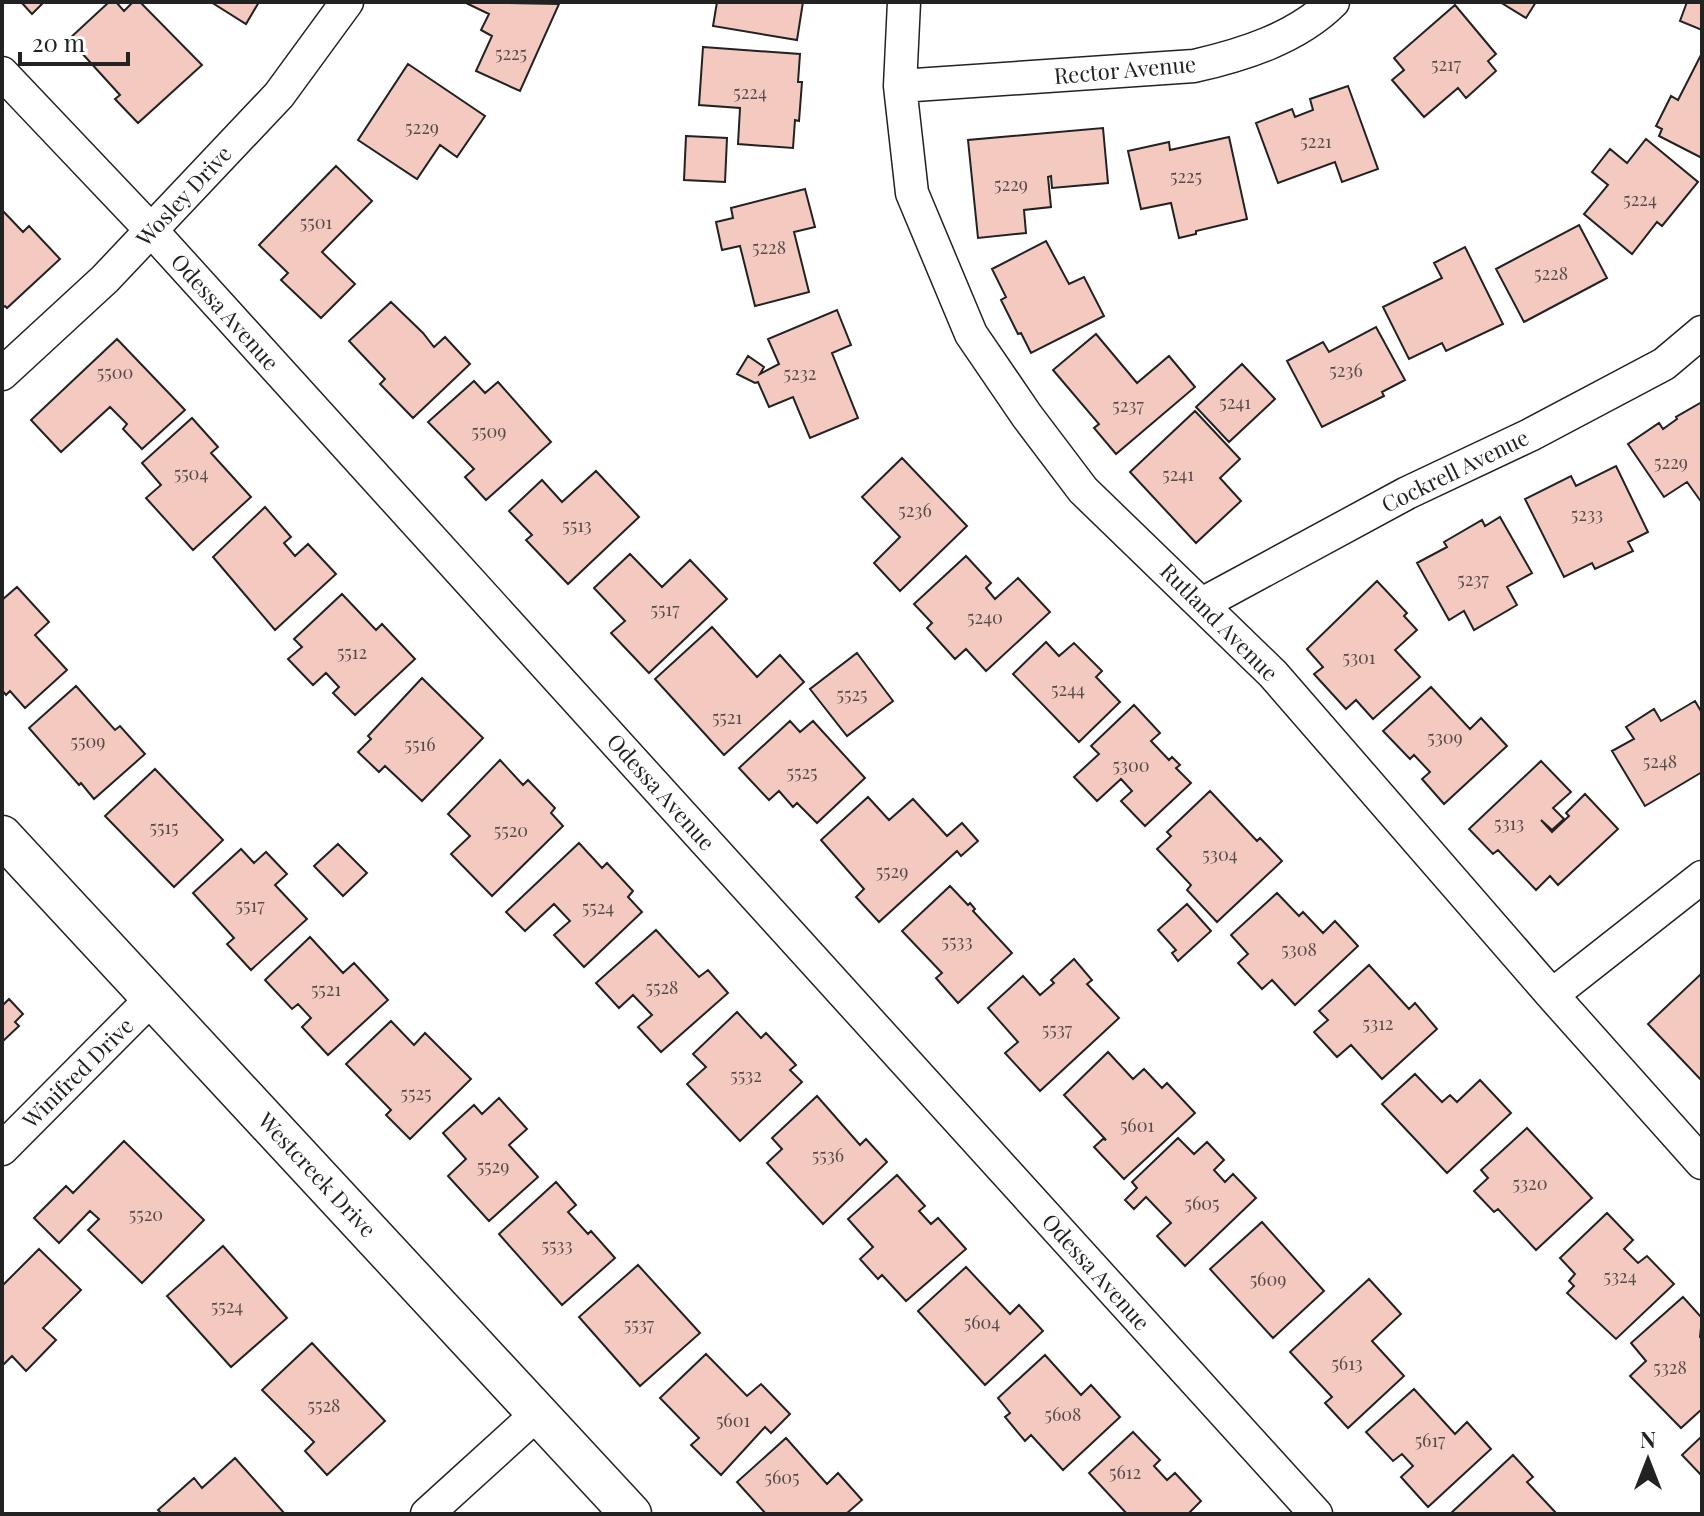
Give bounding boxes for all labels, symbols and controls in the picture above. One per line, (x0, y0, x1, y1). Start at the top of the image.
scale bar (20, 16, 128, 66)
text: 20 m (32, 26, 85, 58)
house number: 5225 (495, 41, 527, 65)
street label: Rector Avenue (1053, 48, 1197, 90)
house number: 5217 (1431, 52, 1462, 76)
house number: 5224 (733, 80, 767, 104)
house number: 5229 (405, 115, 439, 139)
house number: 5221 (1300, 129, 1332, 153)
street label: Wosley Drive (128, 139, 238, 253)
house number: 5225 (1170, 164, 1202, 188)
house number: 5229 (994, 172, 1028, 196)
house number: 5224 (1623, 187, 1657, 211)
house number: 5501 (300, 210, 333, 234)
house number: 5228 (752, 235, 786, 259)
street label: Odessa Avenue (165, 246, 286, 376)
house number: 5228 (1534, 261, 1568, 285)
house number: 5236 (1329, 358, 1363, 382)
house number: 5500 (97, 360, 133, 384)
house number: 5232 (784, 361, 816, 385)
house number: 5241 (1219, 390, 1251, 414)
house number: 5237 (1112, 393, 1144, 417)
house number: 5509 (472, 419, 506, 443)
street label: Cockrell Avenue (1376, 421, 1533, 519)
house number: 5229 (1654, 450, 1688, 474)
house number: 5504 (174, 461, 208, 485)
house number: 5241 (1162, 462, 1194, 486)
house number: 5236 (898, 498, 932, 522)
house number: 5233 (1571, 502, 1603, 526)
house number: 5513 (562, 513, 592, 537)
street label: Rutland Avenue (1154, 556, 1285, 687)
house number: 5237 (1457, 567, 1489, 591)
house number: 5517 (651, 597, 680, 621)
house number: 5240 (967, 605, 1003, 629)
house number: 5512 (337, 640, 367, 664)
house number: 5301 (1342, 645, 1376, 669)
house number: 5244 (1051, 677, 1085, 701)
house number: 5525 (836, 682, 868, 706)
house number: 5521 (712, 705, 742, 729)
house number: 5309 (1427, 725, 1463, 749)
street label: Odessa Avenue (601, 726, 722, 856)
house number: 5509 (71, 729, 105, 753)
house number: 5516 (405, 732, 435, 756)
house number: 5248 (1643, 749, 1677, 773)
house number: 5300 (1112, 753, 1150, 777)
house number: 5525 (786, 760, 818, 784)
house number: 5313 (1494, 811, 1524, 835)
house number: 5515 (150, 815, 178, 839)
house number: 5520 (494, 818, 528, 842)
house number: 5304 (1202, 842, 1238, 866)
house number: 5529 (876, 859, 908, 883)
house number: 5517 (236, 893, 265, 917)
house number: 5524 (582, 895, 614, 919)
house number: 5533 (941, 929, 973, 953)
house number: 5308 (1281, 937, 1317, 961)
house number: 5528 (646, 975, 678, 999)
house number: 5521 (311, 977, 341, 1001)
street label: Winifred Drive (15, 1010, 139, 1135)
house number: 5312 (1363, 1011, 1393, 1035)
house number: 5537 (1042, 1017, 1073, 1041)
house number: 5532 (730, 1063, 762, 1087)
house number: 5525 (400, 1081, 432, 1105)
street label: Westcreek Drive (251, 1105, 383, 1243)
house number: 5601 (1120, 1113, 1154, 1137)
house number: 5536 (812, 1143, 844, 1167)
house number: 5529 (477, 1154, 509, 1178)
house number: 5320 (1512, 1171, 1548, 1195)
house number: 5605 (1184, 1191, 1220, 1215)
house number: 5520 (129, 1202, 163, 1226)
street label: Odessa Avenue (1036, 1206, 1157, 1336)
house number: 5533 (541, 1233, 573, 1257)
house number: 5324 (1603, 1264, 1637, 1288)
house number: 5609 (1250, 1267, 1286, 1291)
house number: 5524 (211, 1294, 243, 1318)
house number: 5604 (964, 1310, 1000, 1334)
house number: 5537 (624, 1312, 655, 1336)
house number: 5613 (1331, 1351, 1363, 1375)
house number: 5328 (1653, 1355, 1687, 1379)
house number: 5528 (308, 1393, 340, 1417)
house number: 5608 (1045, 1402, 1081, 1426)
house number: 5601 (716, 1408, 750, 1432)
north arrow (1608, 1420, 1688, 1500)
text: N (1640, 1424, 1656, 1454)
house number: 5617 (1415, 1428, 1446, 1452)
house number: 5612 (1109, 1460, 1141, 1484)
house number: 5605 (764, 1465, 800, 1489)

